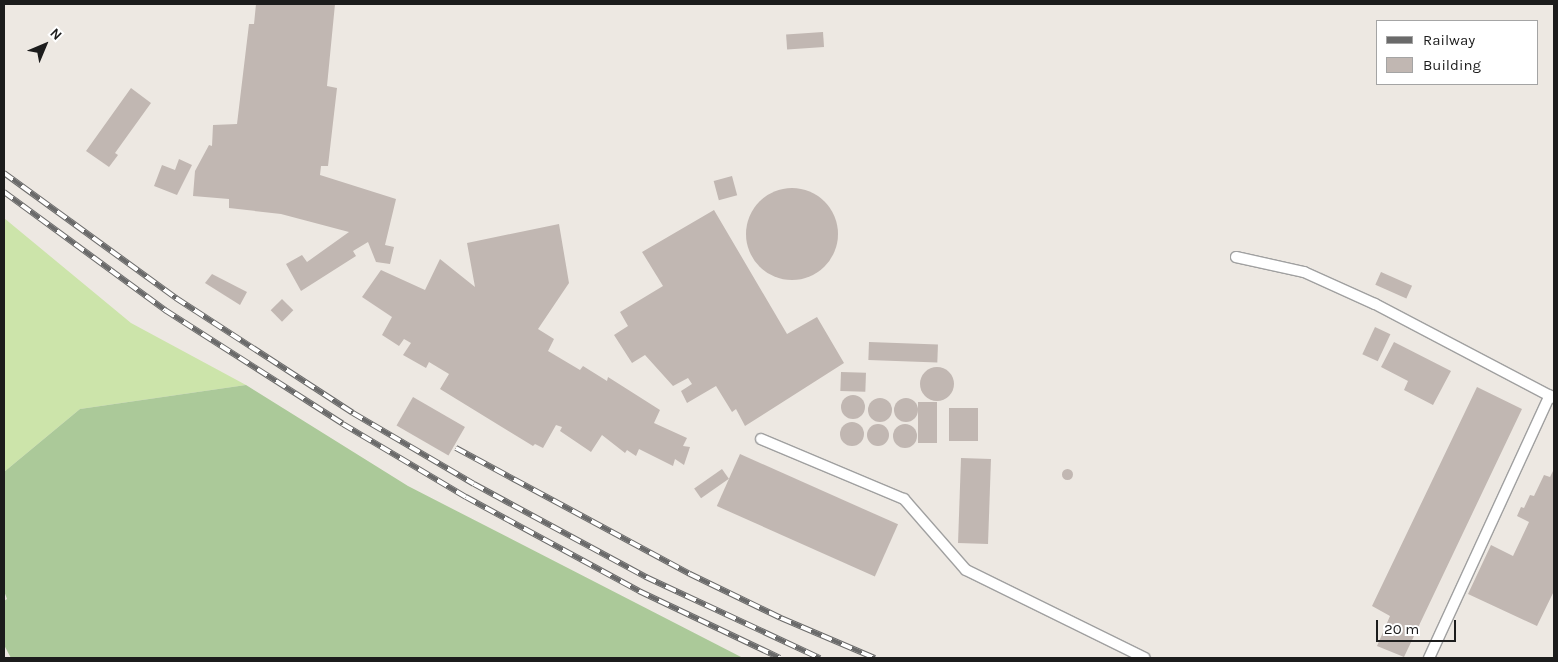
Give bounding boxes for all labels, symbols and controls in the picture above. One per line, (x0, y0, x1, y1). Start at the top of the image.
north arrow (20, 20, 70, 70)
legend (1376, 20, 1538, 85)
text: N (46, 24, 66, 44)
text: Railway (1423, 31, 1475, 49)
text: Building (1423, 56, 1481, 74)
scale bar (1378, 610, 1458, 642)
text: 20 m (1384, 620, 1419, 638)

